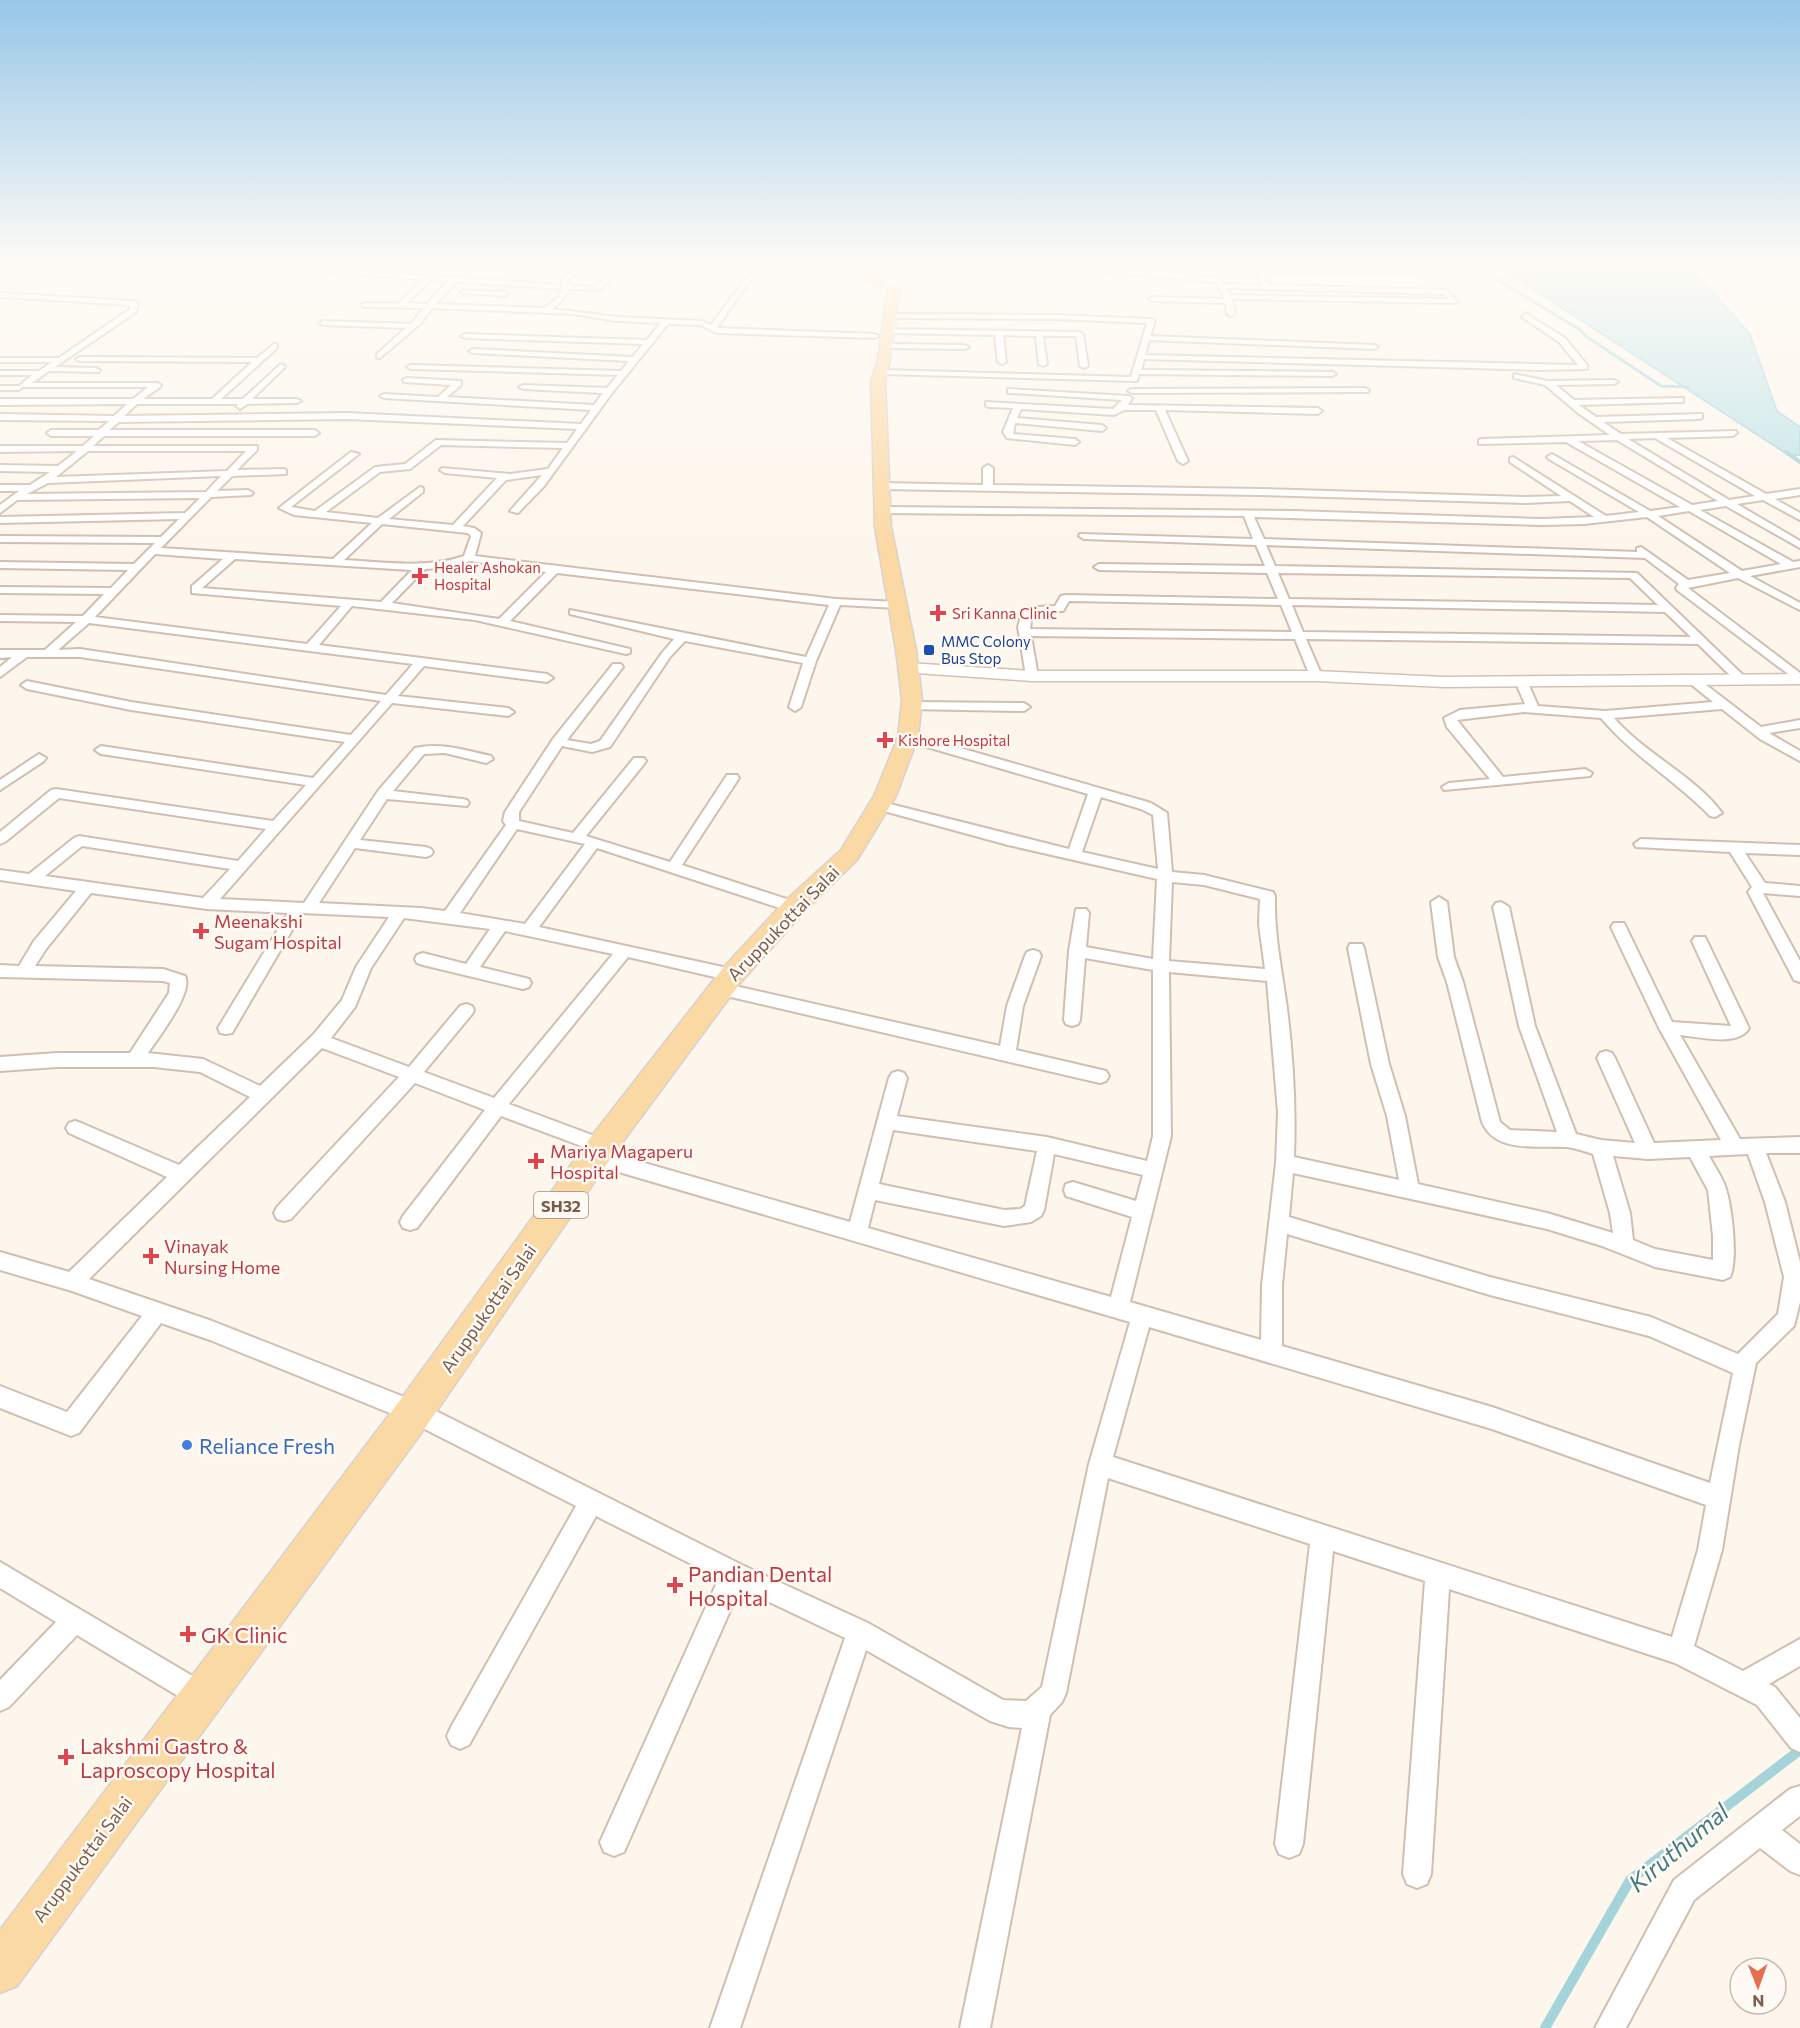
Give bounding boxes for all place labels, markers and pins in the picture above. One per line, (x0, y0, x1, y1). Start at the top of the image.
place label: Healer Ashokan Hospital (434, 558, 541, 593)
marker: Healer Ashokan Hospital (411, 567, 429, 585)
marker: Sri Kanna Clinic (929, 604, 947, 622)
place label: Sri Kanna Clinic (952, 604, 1057, 622)
place label: MMC Colony Bus Stop (941, 632, 1031, 667)
marker: MMC Colony Bus Stop (922, 643, 936, 657)
marker: Kishore Hospital (876, 731, 894, 749)
place label: Kishore Hospital (898, 731, 1010, 749)
place label: Meenakshi Sugam Hospital (214, 910, 342, 953)
marker: Meenakshi Sugam Hospital (192, 922, 210, 940)
place label: Mariya Magaperu Hospital (550, 1140, 693, 1183)
marker: Mariya Magaperu Hospital (527, 1152, 545, 1170)
place label: Vinayak Nursing Home (164, 1235, 280, 1278)
marker: Vinayak Nursing Home (142, 1247, 160, 1265)
place label: Reliance Fresh (199, 1433, 335, 1458)
marker: Reliance Fresh (180, 1438, 194, 1452)
place label: Pandian Dental Hospital (688, 1561, 832, 1610)
marker: Pandian Dental Hospital (666, 1576, 684, 1594)
place label: GK Clinic (201, 1622, 287, 1647)
marker: GK Clinic (179, 1625, 197, 1643)
place label: Lakshmi Gastro & Laproscopy Hospital (80, 1733, 276, 1782)
marker: Lakshmi Gastro & Laproscopy Hospital (57, 1748, 75, 1766)

